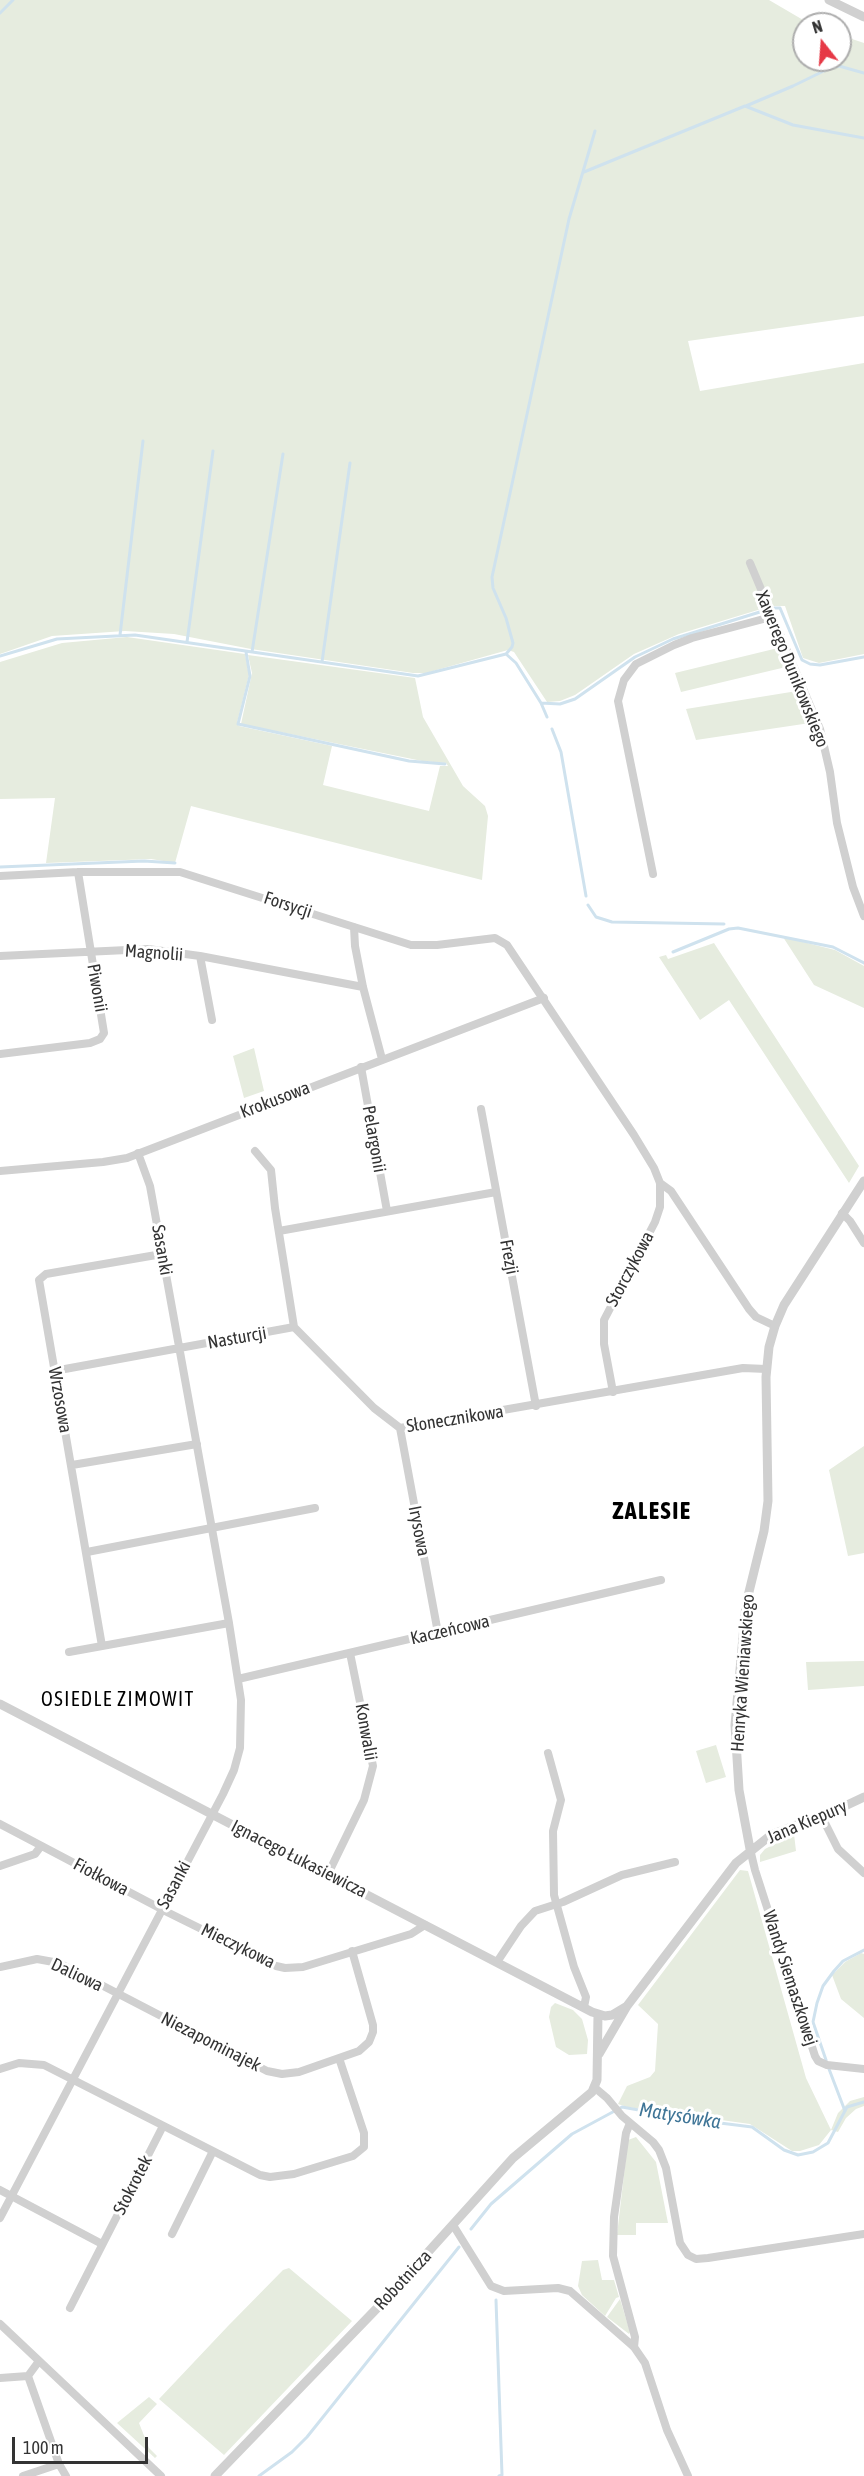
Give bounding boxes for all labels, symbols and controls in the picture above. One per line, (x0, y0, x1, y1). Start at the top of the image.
north arrow (792, 12, 852, 72)
text: N (810, 17, 824, 37)
street label: Xawerego Dunikowskiego (751, 587, 833, 751)
street label: Forsycji (261, 887, 315, 923)
street label: Magnolii (124, 940, 184, 966)
street label: Piwonii (82, 962, 112, 1014)
street label: Krokusowa (237, 1077, 313, 1123)
street label: Pelargonii (357, 1104, 391, 1174)
street label: Sasanki (147, 1223, 177, 1277)
street label: Storczykowa (601, 1228, 659, 1310)
street label: Frezji (495, 1238, 523, 1276)
street label: Nasturcji (206, 1322, 268, 1354)
street label: Wrzosowa (44, 1365, 76, 1435)
street label: Słonecznikowa (405, 1401, 505, 1437)
district label: ZALESIE (613, 1497, 691, 1525)
street label: Irysowa (404, 1504, 434, 1558)
street label: Henryka Wieniawskiego (727, 1593, 759, 1753)
street label: Kaczeńcowa (408, 1610, 492, 1650)
district label: OSIEDLE ZIMOWIT (41, 1688, 195, 1712)
street label: Konwalii (350, 1702, 382, 1762)
street label: Jana Kiepury (764, 1795, 850, 1849)
street label: Ignacego Łukasiewicza (228, 1815, 370, 1903)
street label: Fiołkowa (70, 1854, 132, 1900)
street label: Sasanki (153, 1857, 195, 1913)
street label: Wandy Siemaszkowej (758, 1908, 822, 2048)
street label: Mieczykowa (197, 1919, 279, 1973)
street label: Daliowa (48, 1954, 106, 1996)
street label: Niezapominajek (157, 2008, 265, 2076)
water label: Matysówka (637, 2098, 723, 2134)
street label: Stokrotek (109, 2152, 157, 2218)
street label: Robotnicza (370, 2246, 436, 2314)
scale bar (15, 2425, 152, 2463)
text: 100 m (23, 2437, 64, 2458)

